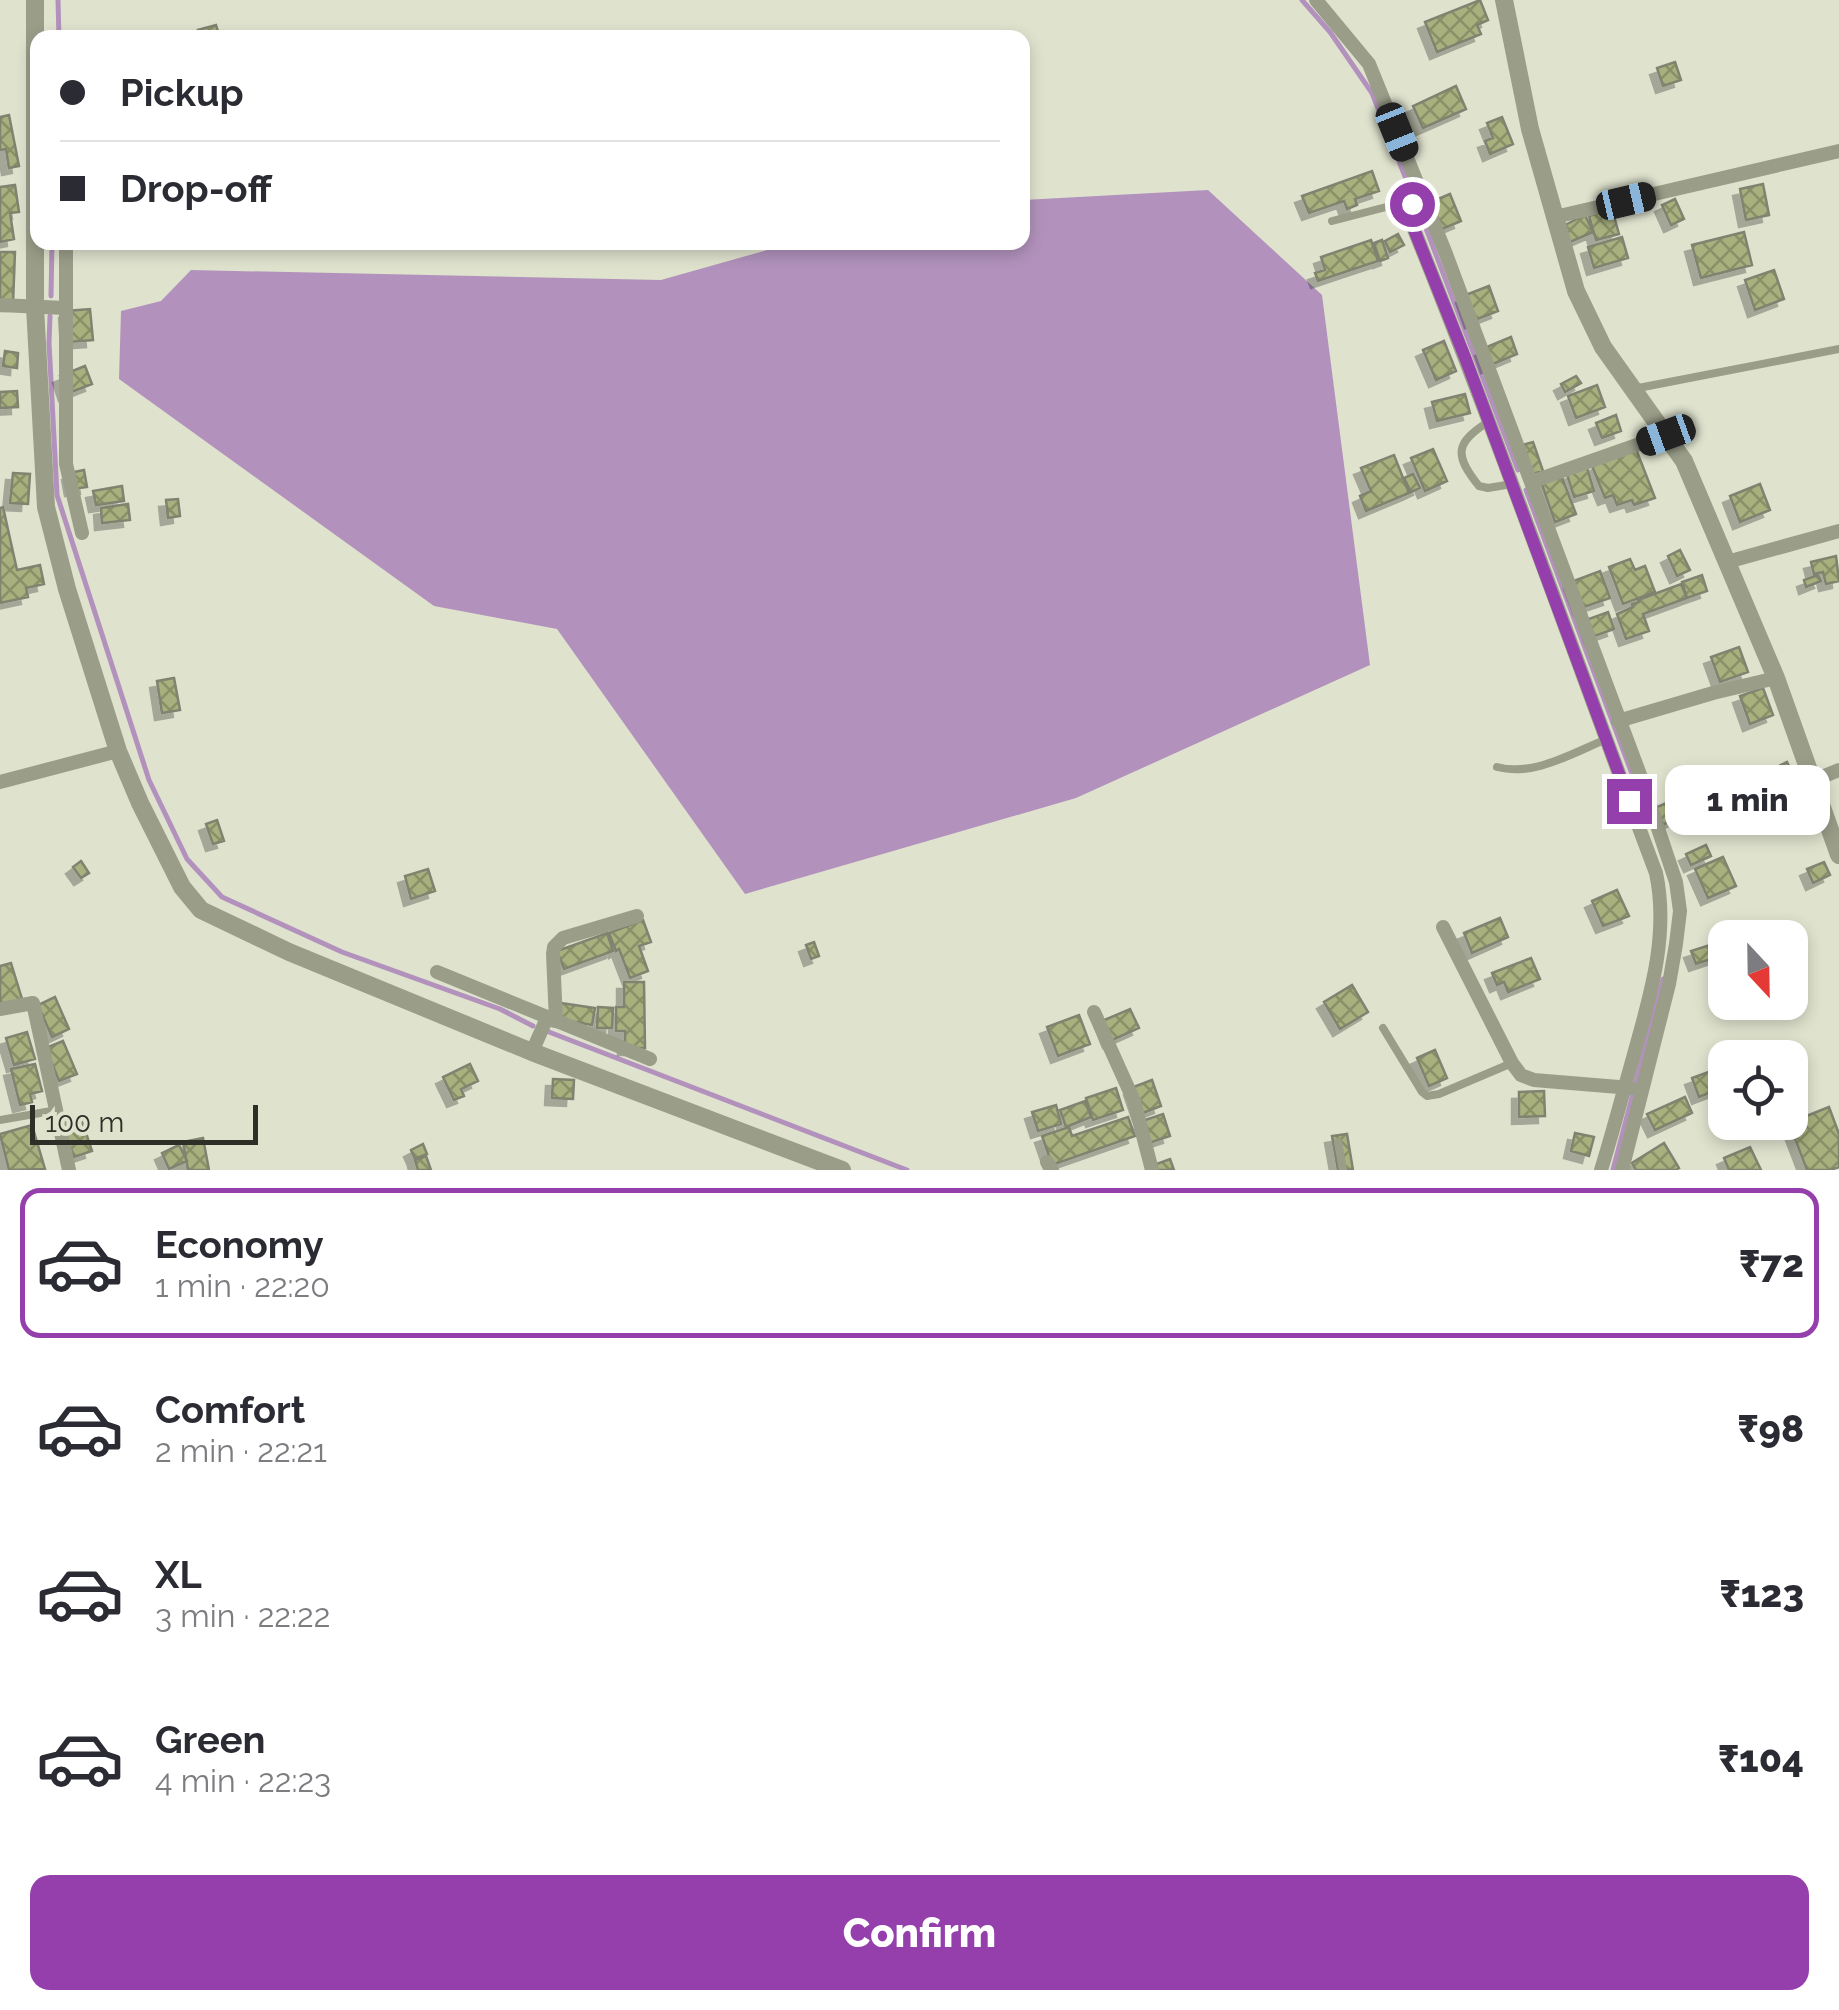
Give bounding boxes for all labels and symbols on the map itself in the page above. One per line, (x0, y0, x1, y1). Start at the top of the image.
car (1372, 99, 1422, 165)
car (1593, 180, 1659, 222)
route start (1390, 182, 1435, 227)
car (1633, 411, 1699, 459)
callout: 1 min (1664, 766, 1829, 836)
route end (1607, 779, 1652, 824)
north arrow (1708, 920, 1808, 1020)
scale bar (30, 1100, 258, 1144)

